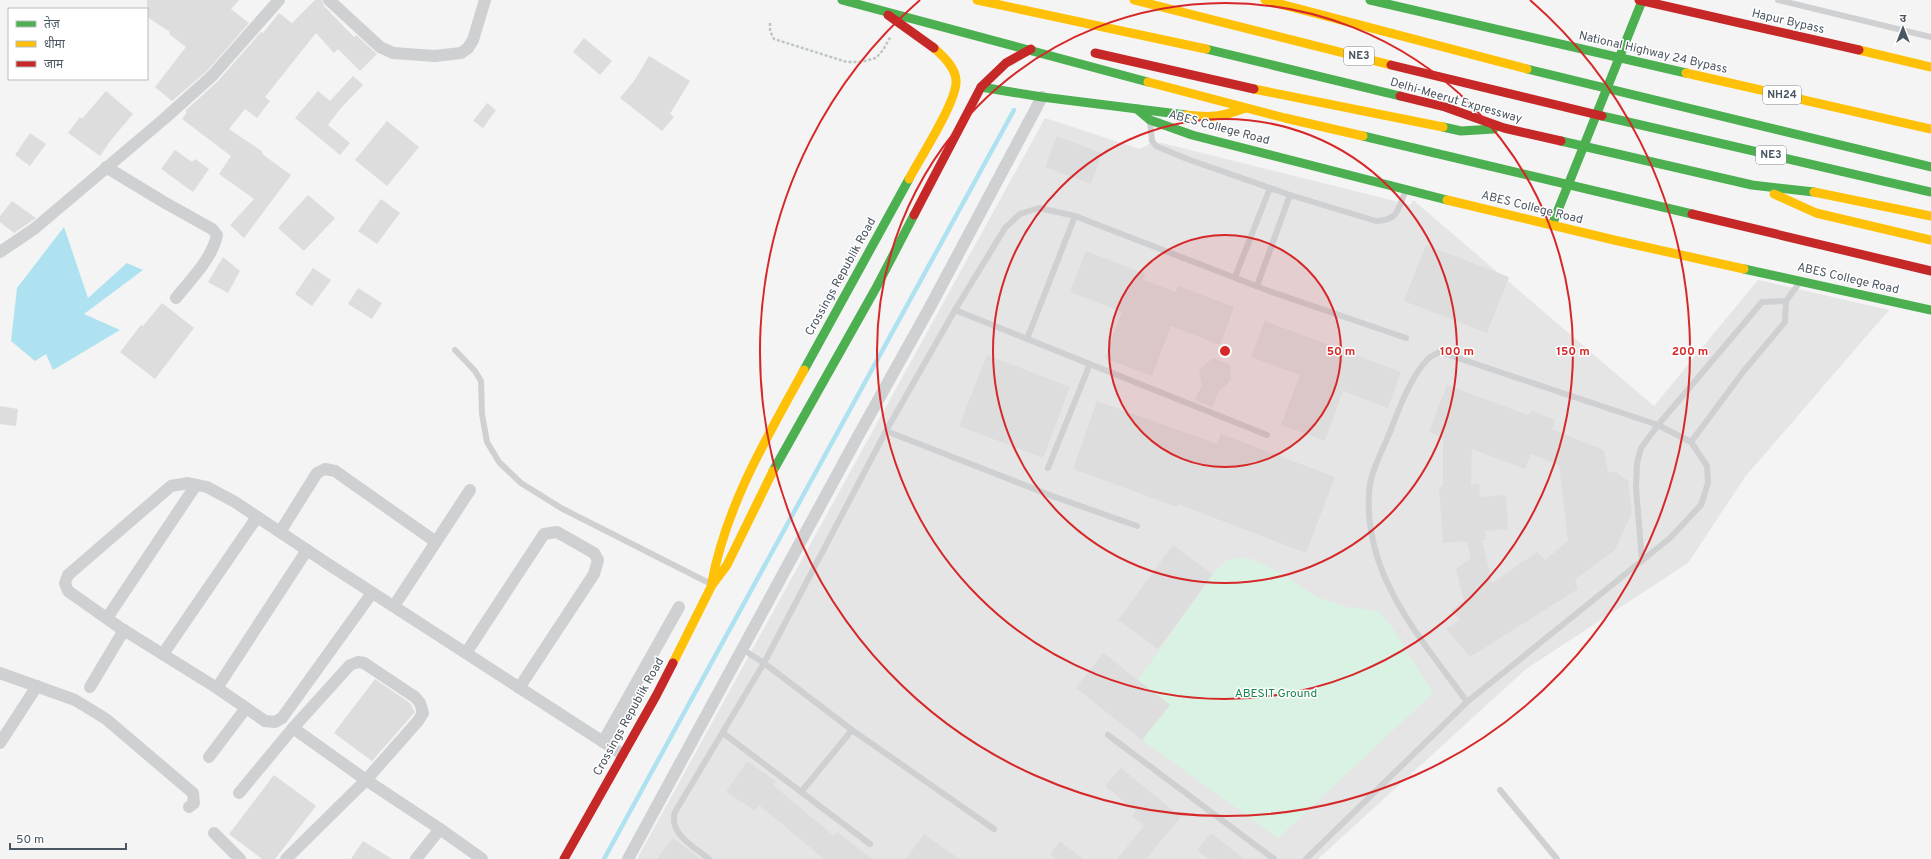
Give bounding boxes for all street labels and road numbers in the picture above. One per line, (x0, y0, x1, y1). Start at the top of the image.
street label: Hapur Bypass (1750, 6, 1826, 38)
street label: National Highway 24 Bypass (1577, 28, 1729, 78)
road number: NE3 (1344, 47, 1374, 65)
street label: Delhi-Meerut Expressway (1388, 74, 1524, 128)
road number: NH24 (1763, 86, 1801, 104)
street label: ABES College Road (1167, 107, 1271, 149)
road number: NE3 (1756, 146, 1786, 164)
street label: ABES College Road (1480, 188, 1584, 228)
street label: Crossings Republik Road (802, 215, 880, 339)
street label: ABES College Road (1796, 260, 1900, 298)
street label: Crossings Republik Road (590, 655, 668, 779)

